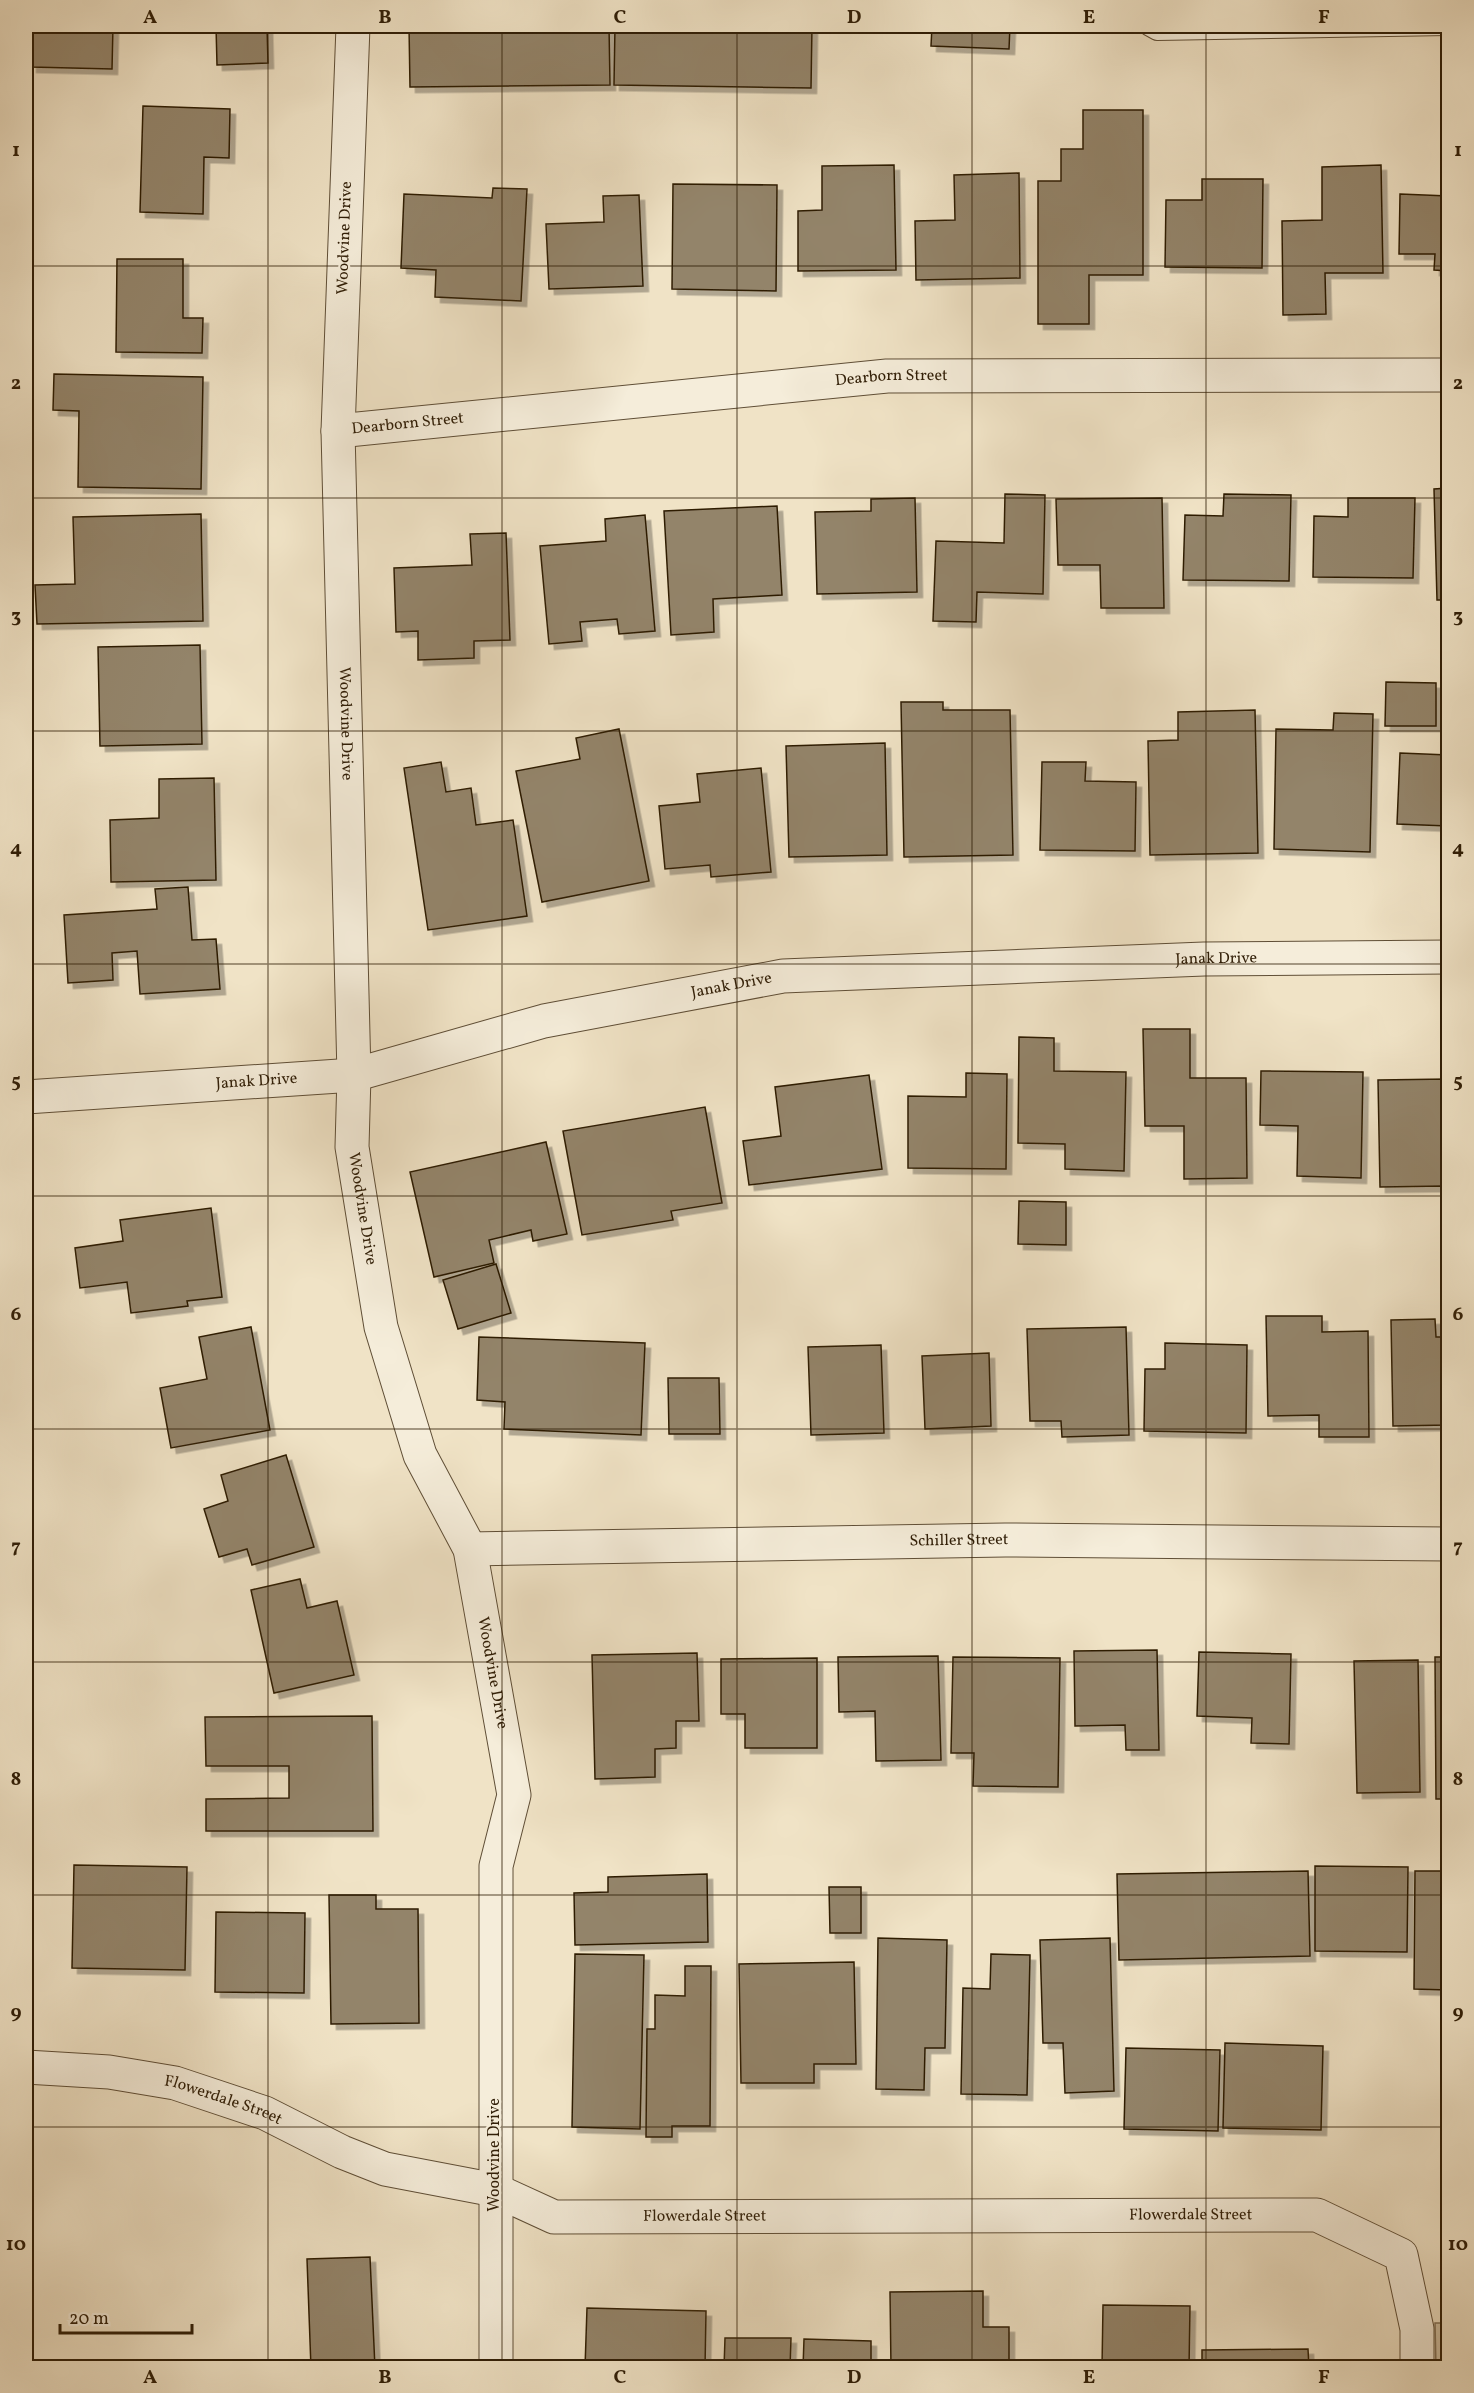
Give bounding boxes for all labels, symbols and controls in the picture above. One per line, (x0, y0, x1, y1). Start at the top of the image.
text: A (143, 4, 157, 32)
text: B (378, 4, 392, 32)
text: C (614, 4, 627, 32)
text: D (847, 4, 861, 32)
text: E (1083, 4, 1095, 32)
text: F (1318, 4, 1330, 32)
text: 1 (12, 137, 20, 165)
text: 1 (1454, 137, 1462, 165)
street label: Woodvine Drive (332, 181, 358, 295)
street label: Dearborn Street (834, 365, 948, 392)
text: 2 (11, 370, 21, 398)
text: 2 (1453, 370, 1463, 398)
street label: Dearborn Street (350, 407, 465, 441)
text: 3 (11, 603, 21, 631)
text: 3 (1453, 603, 1463, 631)
street label: Woodvine Drive (333, 667, 358, 781)
text: 4 (10, 835, 22, 863)
text: 4 (1452, 835, 1464, 863)
street label: Janak Drive (1175, 948, 1257, 971)
street label: Janak Drive (689, 967, 774, 1004)
text: 5 (11, 1068, 21, 1096)
street label: Janak Drive (215, 1068, 298, 1095)
text: 5 (1453, 1068, 1463, 1096)
street label: Woodvine Drive (342, 1151, 382, 1267)
text: 6 (11, 1301, 22, 1329)
text: 6 (1453, 1301, 1464, 1329)
street label: Schiller Street (909, 1529, 1009, 1553)
text: 7 (11, 1533, 21, 1561)
text: 7 (1453, 1533, 1463, 1561)
street label: Woodvine Drive (471, 1615, 513, 1731)
text: 8 (11, 1766, 21, 1794)
text: 8 (1453, 1766, 1463, 1794)
text: 9 (10, 1999, 22, 2027)
text: 9 (1452, 1999, 1464, 2027)
street label: Flowerdale Street (163, 2070, 286, 2131)
street label: Woodvine Drive (484, 2098, 506, 2212)
street label: Flowerdale Street (1129, 2204, 1253, 2226)
street label: Flowerdale Street (643, 2205, 767, 2228)
text: 10 (6, 2231, 26, 2259)
text: 10 (1448, 2231, 1468, 2259)
scale bar (60, 2297, 192, 2335)
text: 20 m (69, 2307, 109, 2332)
text: A (143, 2364, 157, 2392)
text: B (378, 2364, 392, 2392)
text: C (614, 2364, 627, 2392)
text: D (847, 2364, 861, 2392)
text: E (1083, 2364, 1095, 2392)
text: F (1318, 2364, 1330, 2392)

